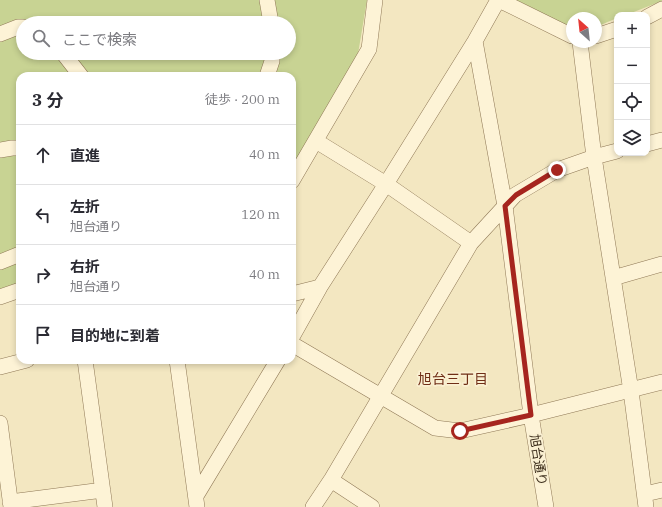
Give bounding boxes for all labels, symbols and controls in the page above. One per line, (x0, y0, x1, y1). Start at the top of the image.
north arrow (566, 12, 602, 48)
map controls (614, 12, 650, 156)
button: + (614, 12, 650, 48)
search box (16, 16, 296, 60)
icon: search (30, 27, 52, 49)
text: ここで検索 (62, 30, 137, 49)
button: − (614, 48, 650, 84)
button: locate (614, 84, 650, 120)
text: 3 分 (32, 89, 63, 111)
text: 徒歩 · 200 m (205, 91, 280, 108)
button: layers (614, 120, 650, 156)
icon: ahead (32, 144, 54, 166)
text: 直進 (70, 146, 100, 165)
text: 40 m (249, 146, 280, 163)
route end (548, 161, 566, 179)
text: 左折 (70, 197, 100, 216)
icon: left (32, 204, 54, 226)
text: 120 m (241, 206, 280, 223)
text: 旭台通り (70, 218, 122, 235)
text: 右折 (70, 257, 100, 276)
icon: right (32, 264, 54, 286)
text: 40 m (249, 266, 280, 283)
text: 旭台通り (70, 278, 122, 295)
icon: arrive (32, 324, 54, 346)
text: 目的地に到着 (70, 326, 160, 345)
district label: 旭台三丁目 (418, 370, 488, 388)
route start (451, 422, 469, 440)
street label: 旭台通り (526, 433, 551, 487)

